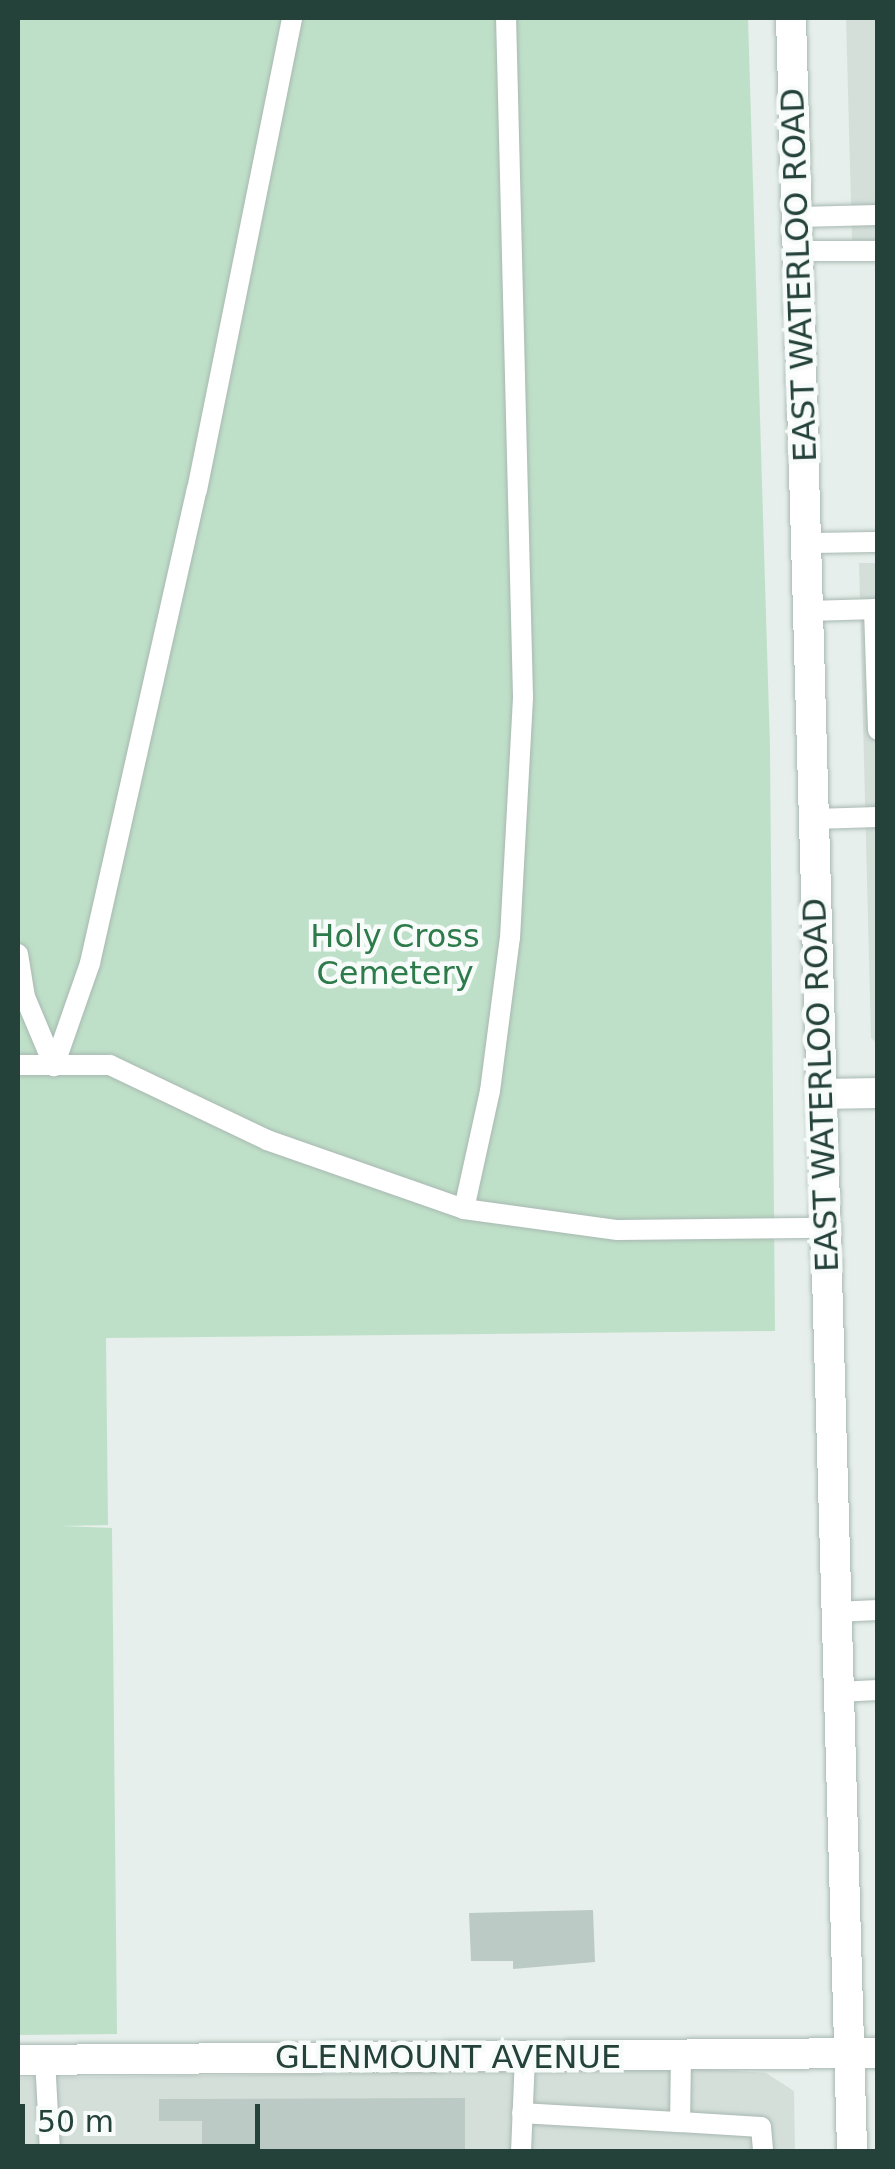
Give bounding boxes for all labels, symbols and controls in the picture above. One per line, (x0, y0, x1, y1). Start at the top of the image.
street label: EAST WATERLOO ROAD (773, 87, 825, 463)
street label: EAST WATERLOO ROAD (795, 897, 847, 1273)
park label: Holy Cross Cemetery (310, 918, 480, 993)
street label: GLENMOUNT AVENUE (275, 2038, 621, 2076)
scale bar (25, 2084, 265, 2146)
text: 50 m (37, 2104, 114, 2139)

